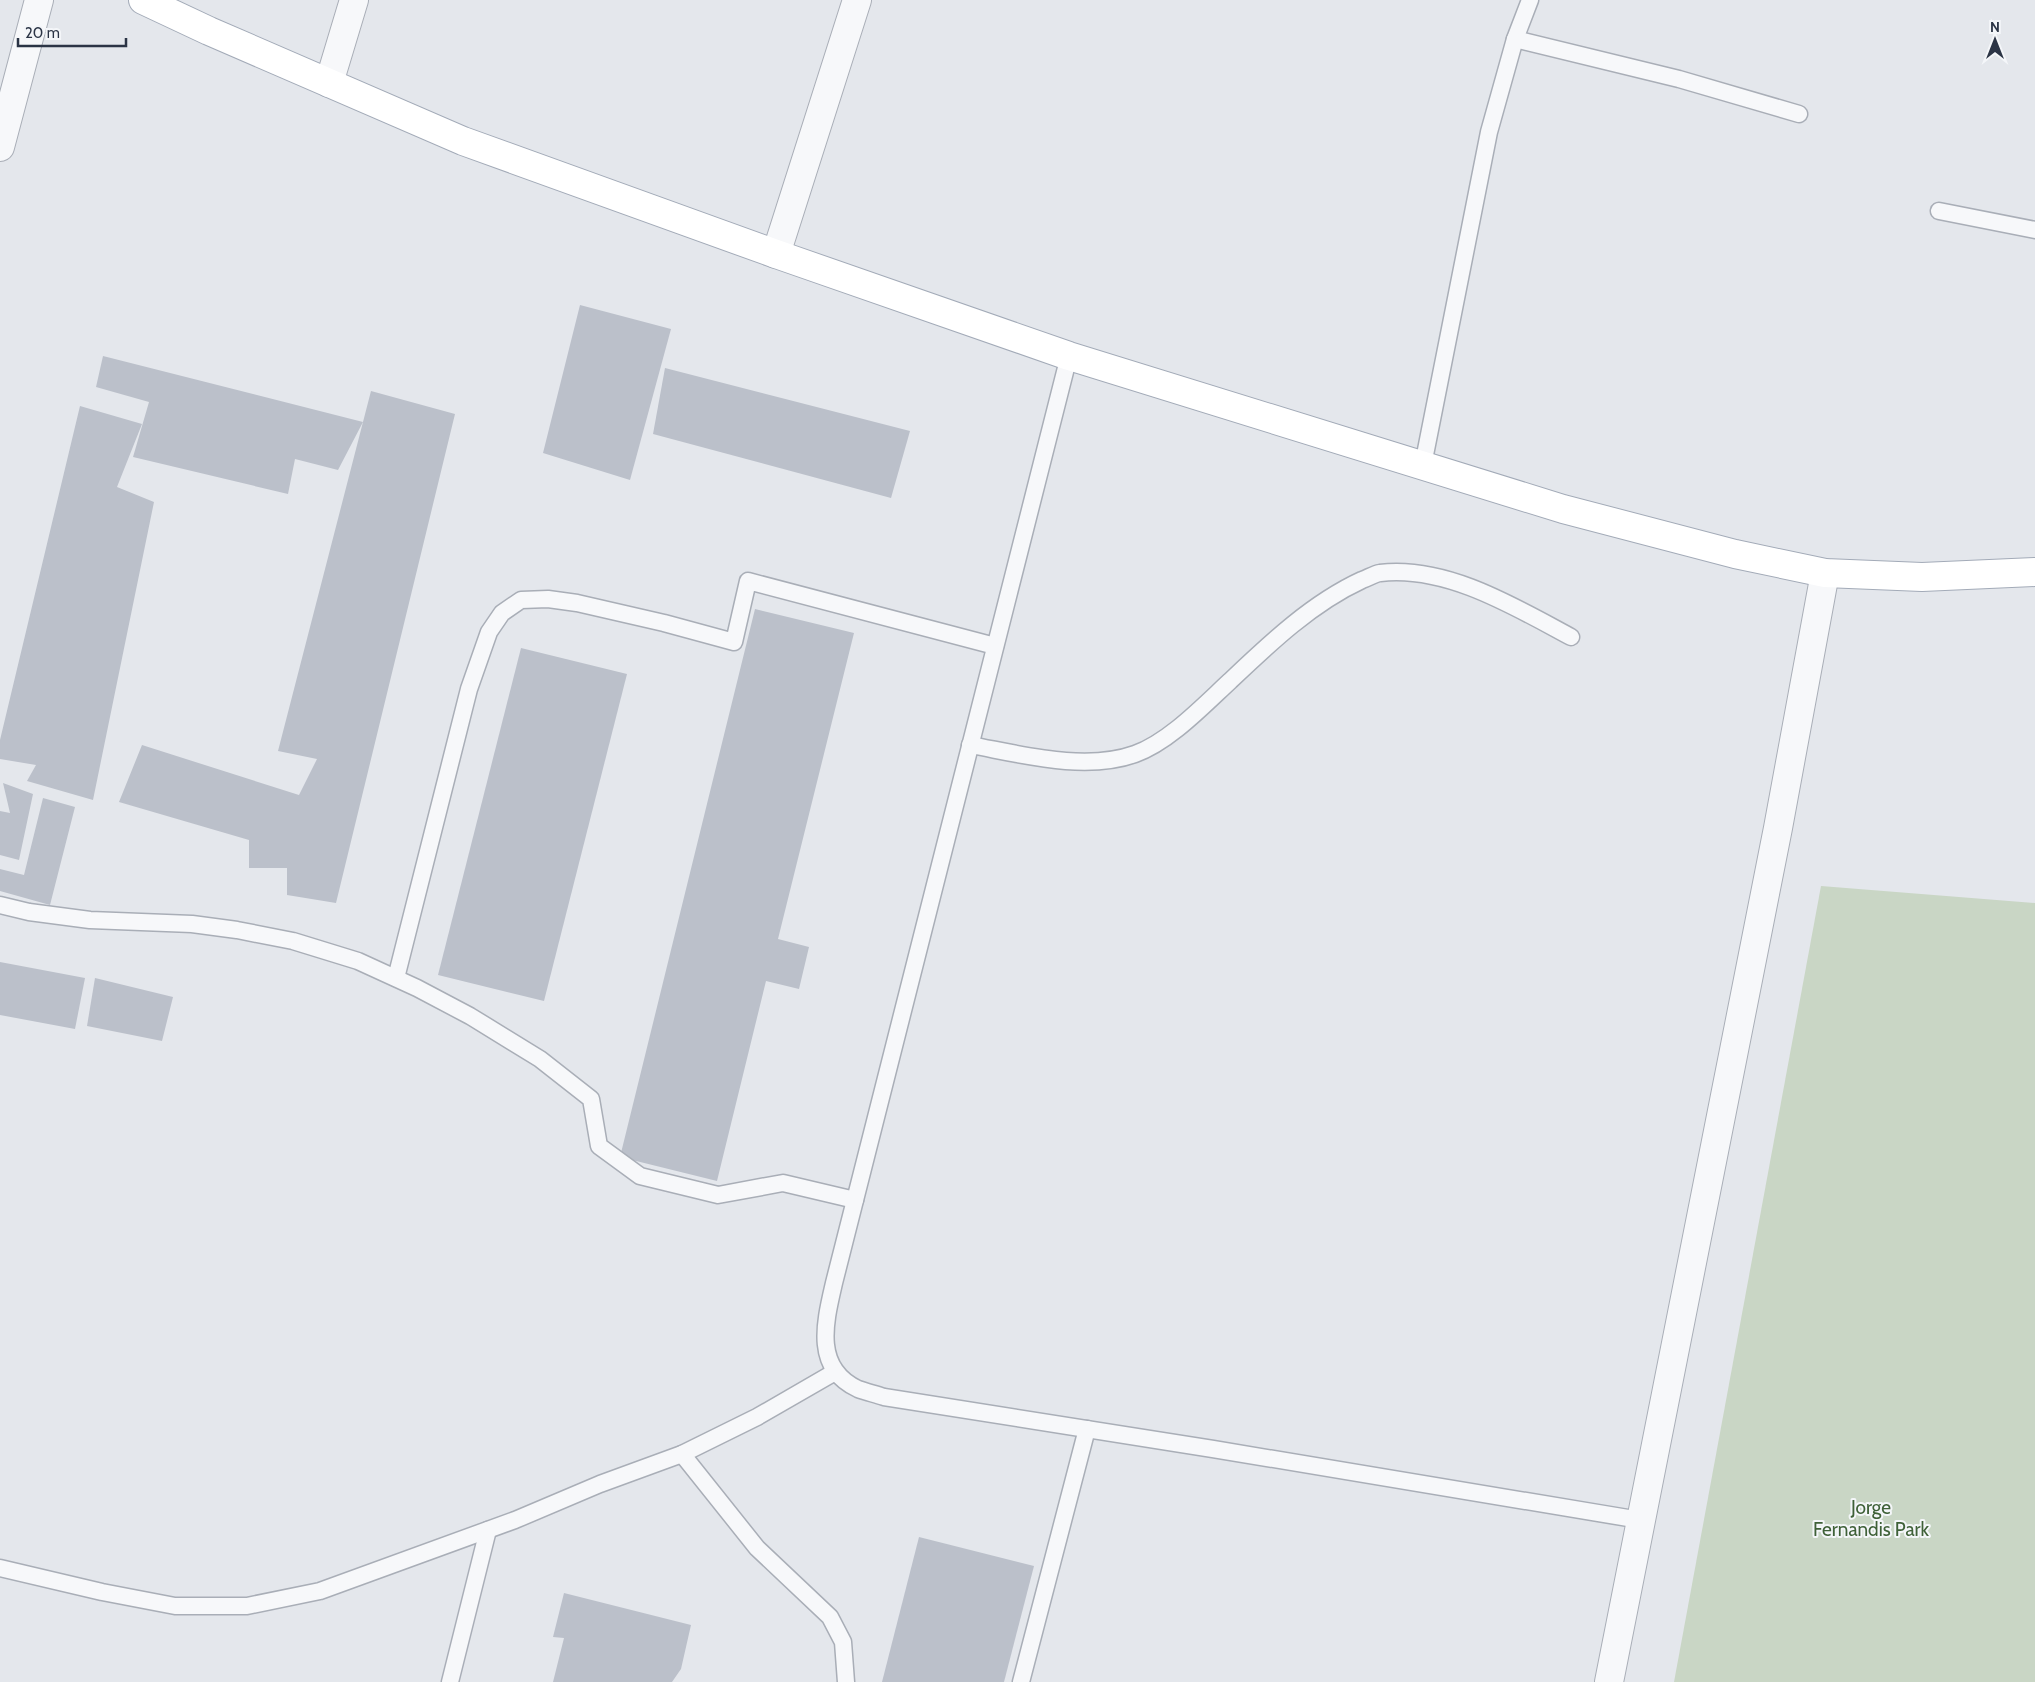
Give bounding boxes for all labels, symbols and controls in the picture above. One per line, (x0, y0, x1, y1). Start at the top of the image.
scale bar (18, 15, 125, 47)
north arrow (1970, 15, 2020, 65)
text: N (1990, 18, 2000, 36)
text: 20 m (25, 24, 60, 42)
park label: Jorge Fernandis Park (1813, 1496, 1930, 1541)

